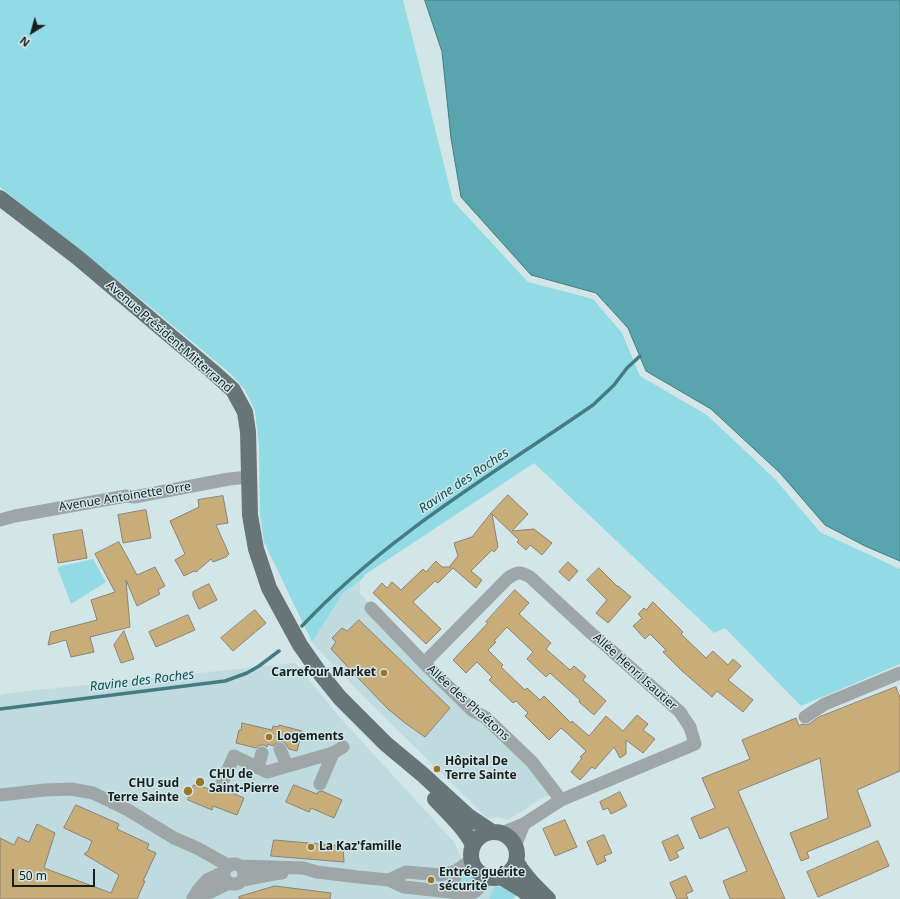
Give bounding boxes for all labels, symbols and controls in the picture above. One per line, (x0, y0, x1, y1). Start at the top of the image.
north arrow (12, 12, 52, 52)
text: N (16, 33, 33, 51)
street label: Avenue Président Mitterrand (103, 278, 235, 396)
water label: Ravine des Roches (416, 445, 512, 517)
street label: Avenue Antoinette Orre (58, 479, 192, 515)
street label: Allée Henri Isautier (590, 631, 680, 713)
street label: Allée des Phaétons (424, 662, 512, 744)
place label: Carrefour Market (271, 666, 376, 680)
water label: Ravine des Roches (89, 667, 195, 695)
marker: Carrefour Market (379, 668, 389, 678)
place label: Logements (277, 730, 344, 744)
marker: Logements (264, 732, 274, 742)
place label: Hôpital De Terre Sainte (445, 755, 517, 783)
marker: Hôpital De Terre Sainte (432, 764, 442, 774)
place label: CHU de Saint-Pierre (209, 768, 279, 796)
marker: CHU de Saint-Pierre (194, 776, 206, 788)
place label: CHU sud Terre Sainte (107, 777, 179, 805)
marker: CHU sud Terre Sainte (182, 785, 194, 797)
place label: La Kaz'famille (319, 840, 402, 854)
marker: La Kaz'famille (306, 842, 316, 852)
scale bar (14, 861, 97, 887)
place label: Entrée guérite sécurité (439, 866, 525, 894)
text: 50 m (19, 867, 47, 884)
marker: Entrée guérite sécurité (426, 875, 436, 885)

